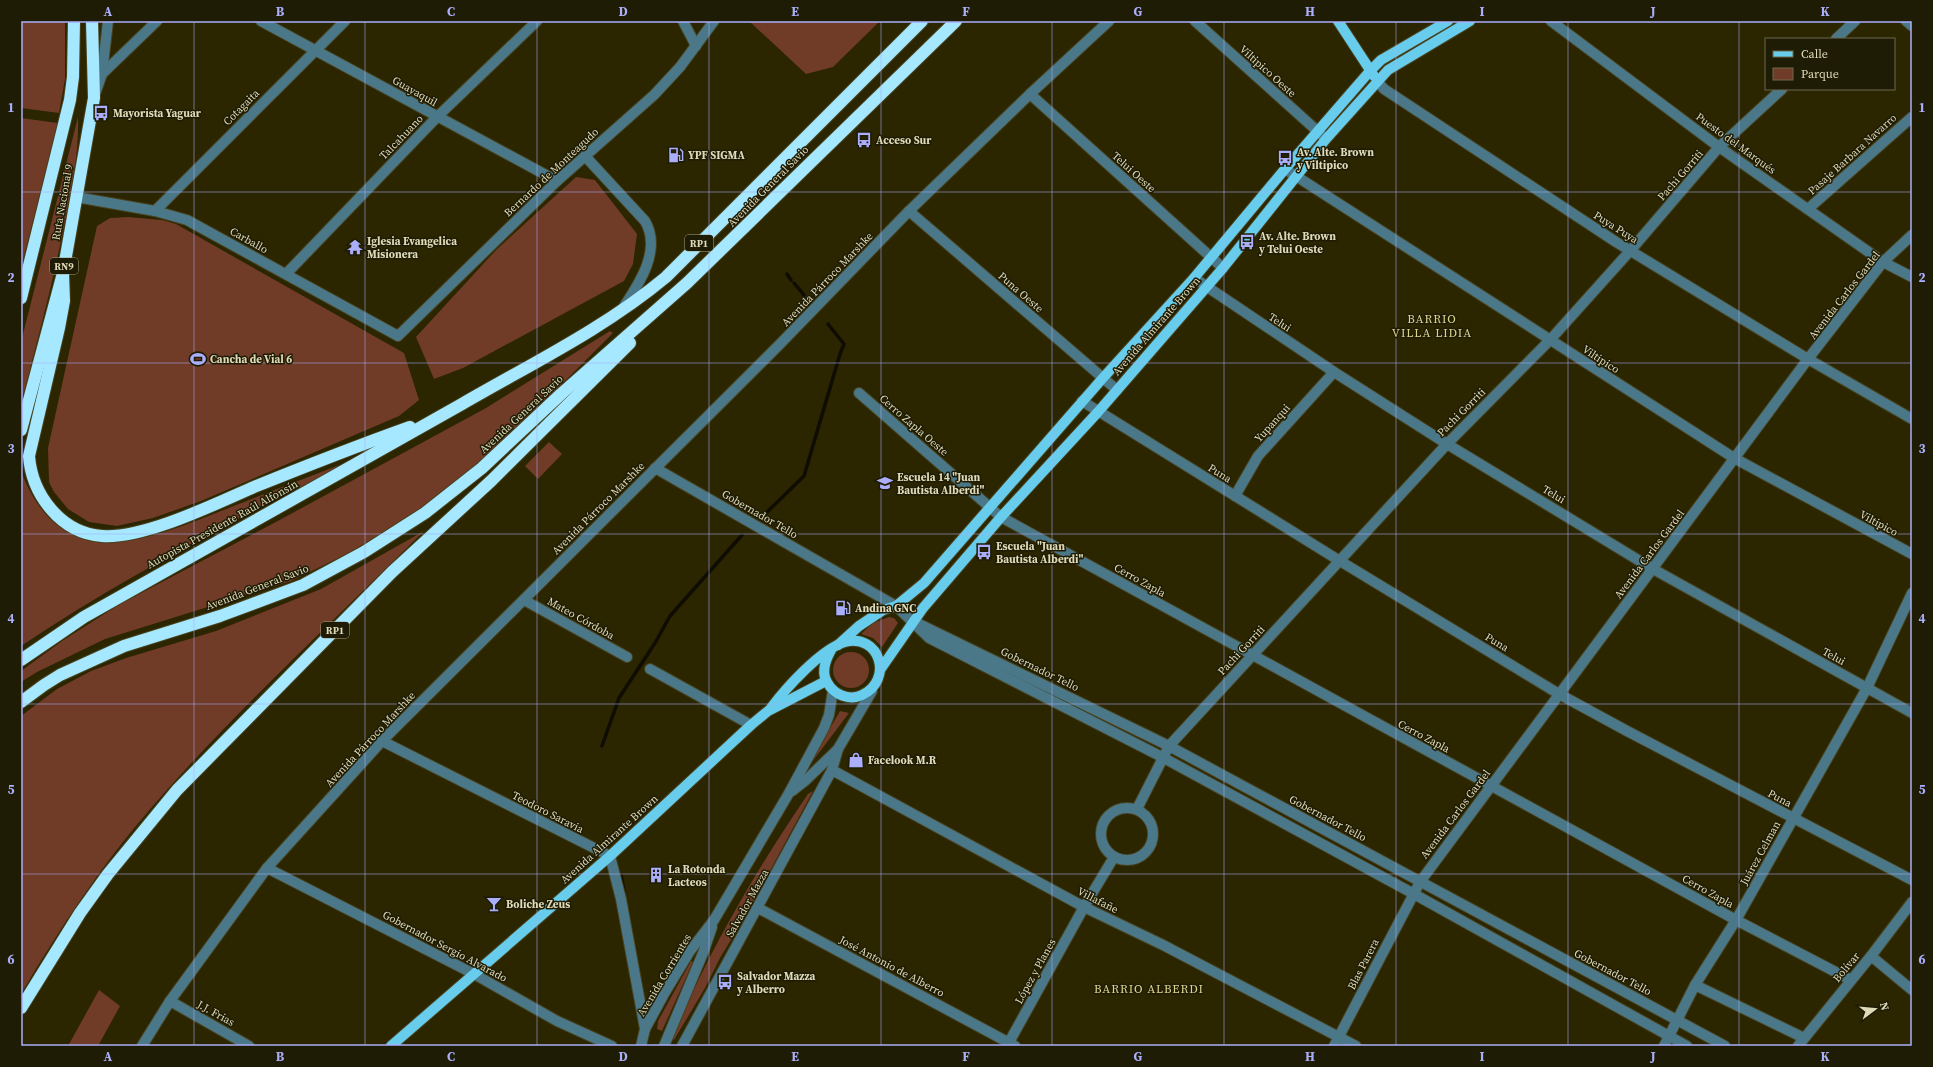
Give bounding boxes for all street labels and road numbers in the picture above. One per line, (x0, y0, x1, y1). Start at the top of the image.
street label: Viltipico Oeste (1236, 42, 1299, 101)
street label: Guayaquil (389, 73, 440, 110)
street label: Cotagaita (220, 86, 263, 129)
street label: Puesto del Marqués (1693, 109, 1779, 178)
street label: Pasaje Barbara Navarro (1805, 110, 1900, 198)
street label: Talcahuano (376, 112, 427, 163)
street label: Bernardo de Monteagudo (501, 124, 602, 220)
street label: Avenida General Savio (724, 142, 812, 230)
street label: Pachi Gorriti (1654, 147, 1707, 204)
street label: Telui Oeste (1109, 149, 1159, 196)
street label: Ruta Nacional 9 (48, 163, 77, 241)
street label: Puya Puya (1591, 208, 1641, 247)
street label: Carballo (227, 224, 271, 257)
street label: Avenida Párroco Marshke (778, 229, 877, 330)
road number: RP1 (685, 235, 713, 251)
street label: Avenida Carlos Gardel (1805, 248, 1884, 343)
road number: RN9 (50, 258, 78, 274)
street label: Puna Oeste (995, 269, 1047, 316)
street label: Avenida Almirante Brown (1109, 273, 1204, 379)
street label: Telui (1265, 310, 1294, 335)
street label: Viltipico (1579, 342, 1622, 377)
street label: Avenida General Savio (476, 372, 566, 457)
street label: Pachi Gorriti (1434, 385, 1489, 440)
street label: Cerro Zapla Oeste (876, 391, 952, 460)
street label: Yupanqui (1251, 401, 1294, 446)
street label: Avenida Párroco Marshke (549, 458, 648, 558)
street label: Puna (1205, 460, 1235, 487)
street label: Autopista Presidente Raúl Alfonsín (144, 476, 301, 572)
street label: Telui (1539, 482, 1568, 507)
street label: Gobernador Tello (719, 487, 801, 542)
street label: Avenida Carlos Gardel (1611, 507, 1688, 602)
street label: Viltipico (1857, 507, 1901, 540)
street label: Cerro Zapla (1111, 560, 1169, 601)
street label: Avenida General Savio (204, 561, 311, 614)
street label: Mateo Córdoba (544, 594, 617, 643)
road number: RP1 (321, 622, 349, 638)
street label: Pachi Gorriti (1214, 622, 1268, 678)
street label: Puna (1482, 630, 1512, 656)
street label: Gobernador Tello (998, 644, 1082, 695)
street label: Telui (1820, 644, 1848, 669)
street label: Avenida Párroco Marshke (322, 688, 419, 790)
street label: Cerro Zapla (1395, 716, 1453, 757)
street label: Avenida Carlos Gardel (1417, 767, 1494, 862)
street label: Puna (1765, 786, 1795, 811)
street label: Teodoro Saravia (509, 788, 586, 837)
street label: Avenida Almirante Brown (557, 791, 662, 887)
street label: Gobernador Tello (1286, 792, 1369, 845)
street label: Juárez Celman (1736, 818, 1784, 889)
street label: Salvador Mazza (723, 866, 773, 940)
street label: Cerro Zapla (1679, 871, 1737, 912)
street label: Villafañe (1075, 884, 1121, 917)
street label: Gobernador Sergio Alvarado (380, 907, 510, 986)
street label: Avenida Corrientes (634, 931, 695, 1019)
street label: José Antonio de Alberro (836, 932, 947, 1001)
street label: López y Planes (1011, 936, 1060, 1007)
street label: Blas Parera (1344, 936, 1383, 992)
street label: Gobernador Tello (1571, 946, 1654, 999)
street label: Bolívar (1829, 949, 1864, 985)
street label: J.J. Frias (193, 997, 237, 1030)

